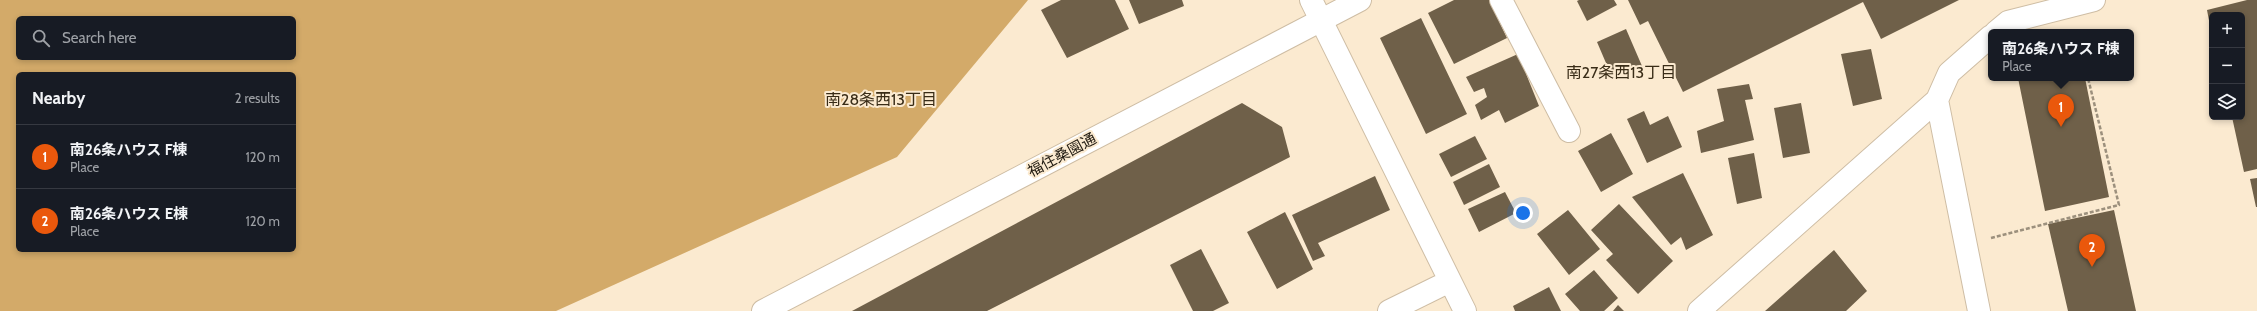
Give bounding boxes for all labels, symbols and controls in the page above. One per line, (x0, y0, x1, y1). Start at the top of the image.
map controls (2209, 12, 2245, 120)
button: + (2209, 12, 2245, 48)
search box (16, 16, 296, 60)
icon: search (30, 27, 52, 49)
text: Search here (62, 29, 137, 47)
popup (1988, 29, 2134, 81)
text: 南26条ハウス F棟 (2002, 40, 2120, 58)
button: − (2209, 48, 2245, 84)
text: Place (2002, 58, 2031, 74)
district label: 南27条西13丁目 (1566, 63, 1676, 82)
button: layers (2209, 84, 2245, 120)
text: Nearby (32, 88, 85, 108)
text: 2 results (235, 90, 280, 106)
district label: 南28条西13丁目 (825, 90, 937, 109)
pin: 1 (2048, 94, 2074, 127)
street label: 福住桑園通 (1025, 129, 1099, 181)
text: 南26条ハウス F棟 (70, 141, 188, 159)
text: 1 (43, 149, 47, 165)
text: 120 m (246, 149, 280, 165)
text: Place (70, 159, 99, 175)
your location (1513, 203, 1533, 223)
text: 南26条ハウス E棟 (70, 205, 188, 223)
text: 2 (42, 213, 48, 229)
text: 120 m (246, 213, 280, 229)
text: Place (70, 223, 99, 239)
pin: 2 (2079, 234, 2105, 267)

